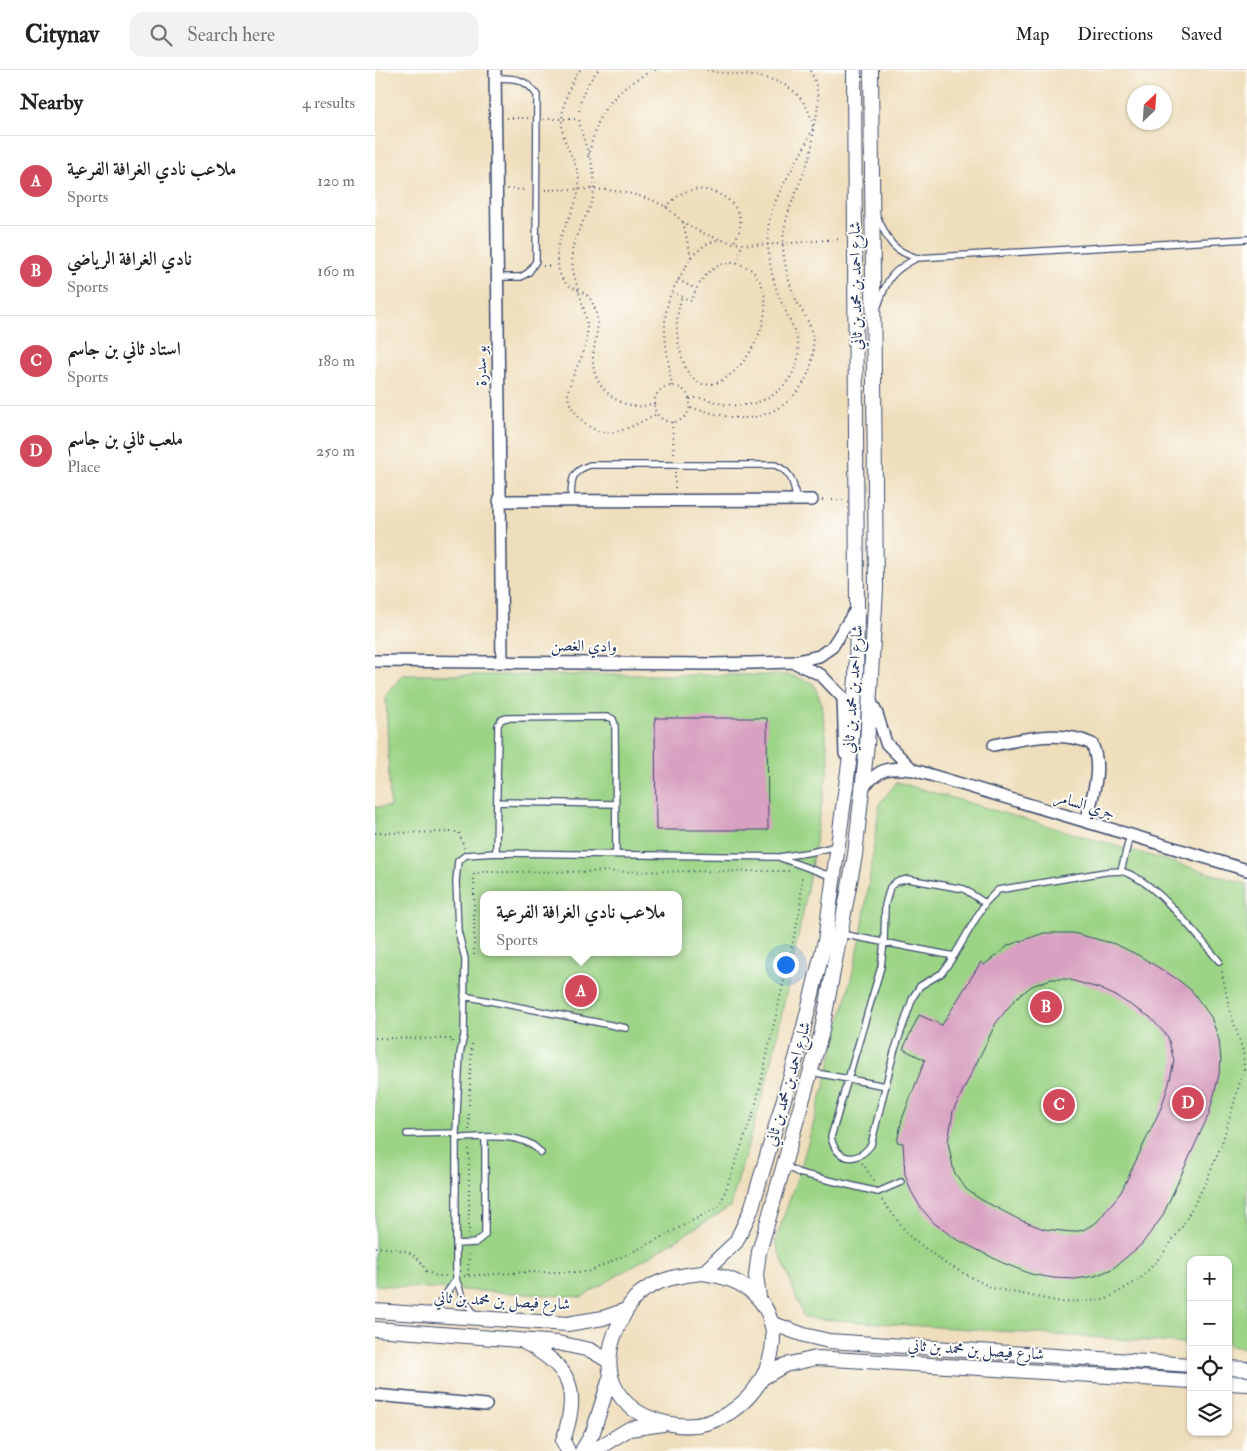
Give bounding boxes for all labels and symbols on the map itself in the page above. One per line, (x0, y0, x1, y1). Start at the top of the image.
north arrow (1127, 85, 1172, 130)
street label: شارع احمد بن محمد بن ثاني (845, 221, 870, 351)
street label: بو سدرة (471, 345, 491, 387)
street label: شارع احمد بن محمد بن ثاني (839, 624, 870, 754)
street label: وادي الغصن (551, 635, 617, 659)
street label: جري السامر (1052, 786, 1117, 826)
your location (773, 952, 799, 978)
pin: A (565, 972, 597, 1010)
pin: B (1030, 988, 1062, 1026)
street label: شارع احمد بن محمد بن ثاني (761, 1019, 818, 1150)
pin: D (1172, 1084, 1204, 1122)
pin: C (1043, 1086, 1075, 1124)
street label: شارع فيصل بن محمد بن ثاني (433, 1287, 571, 1318)
street label: شارع فيصل بن محمد بن ثاني (907, 1335, 1045, 1368)

